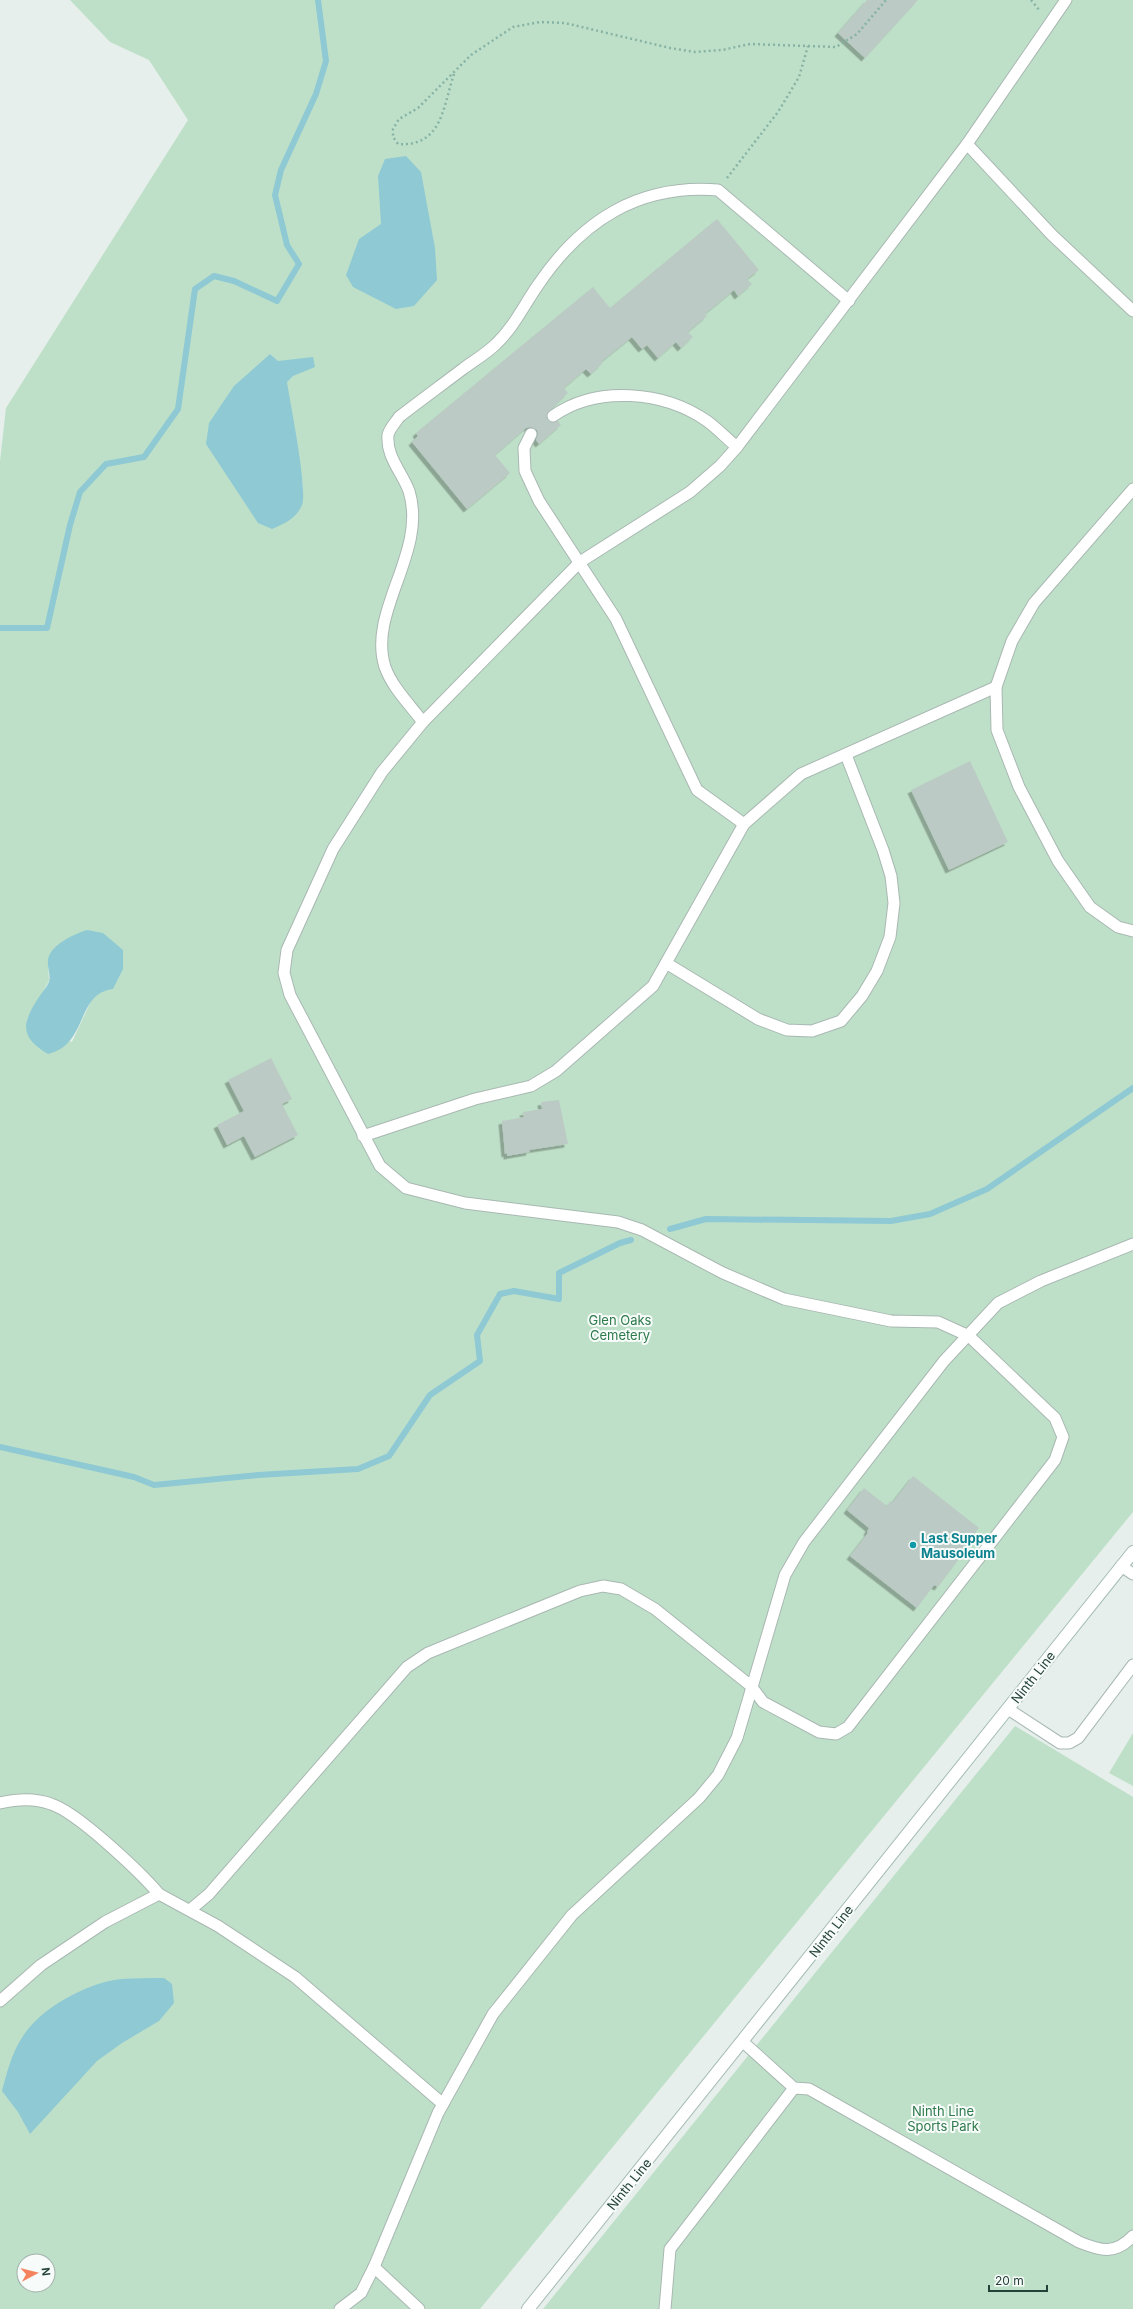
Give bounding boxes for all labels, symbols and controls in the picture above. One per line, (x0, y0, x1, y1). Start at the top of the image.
park label: Glen Oaks Cemetery (588, 1312, 652, 1343)
place label: Last Supper Mausoleum (921, 1530, 998, 1561)
marker: Last Supper Mausoleum (908, 1540, 918, 1550)
street label: Ninth Line (1008, 1648, 1058, 1706)
street label: Ninth Line (806, 1902, 856, 1960)
park label: Ninth Line Sports Park (907, 2103, 979, 2134)
street label: Ninth Line (603, 2155, 655, 2213)
north arrow (16, 2253, 56, 2293)
text: N (38, 2267, 53, 2277)
scale bar (989, 2267, 1047, 2293)
text: 20 m (995, 2273, 1024, 2288)

